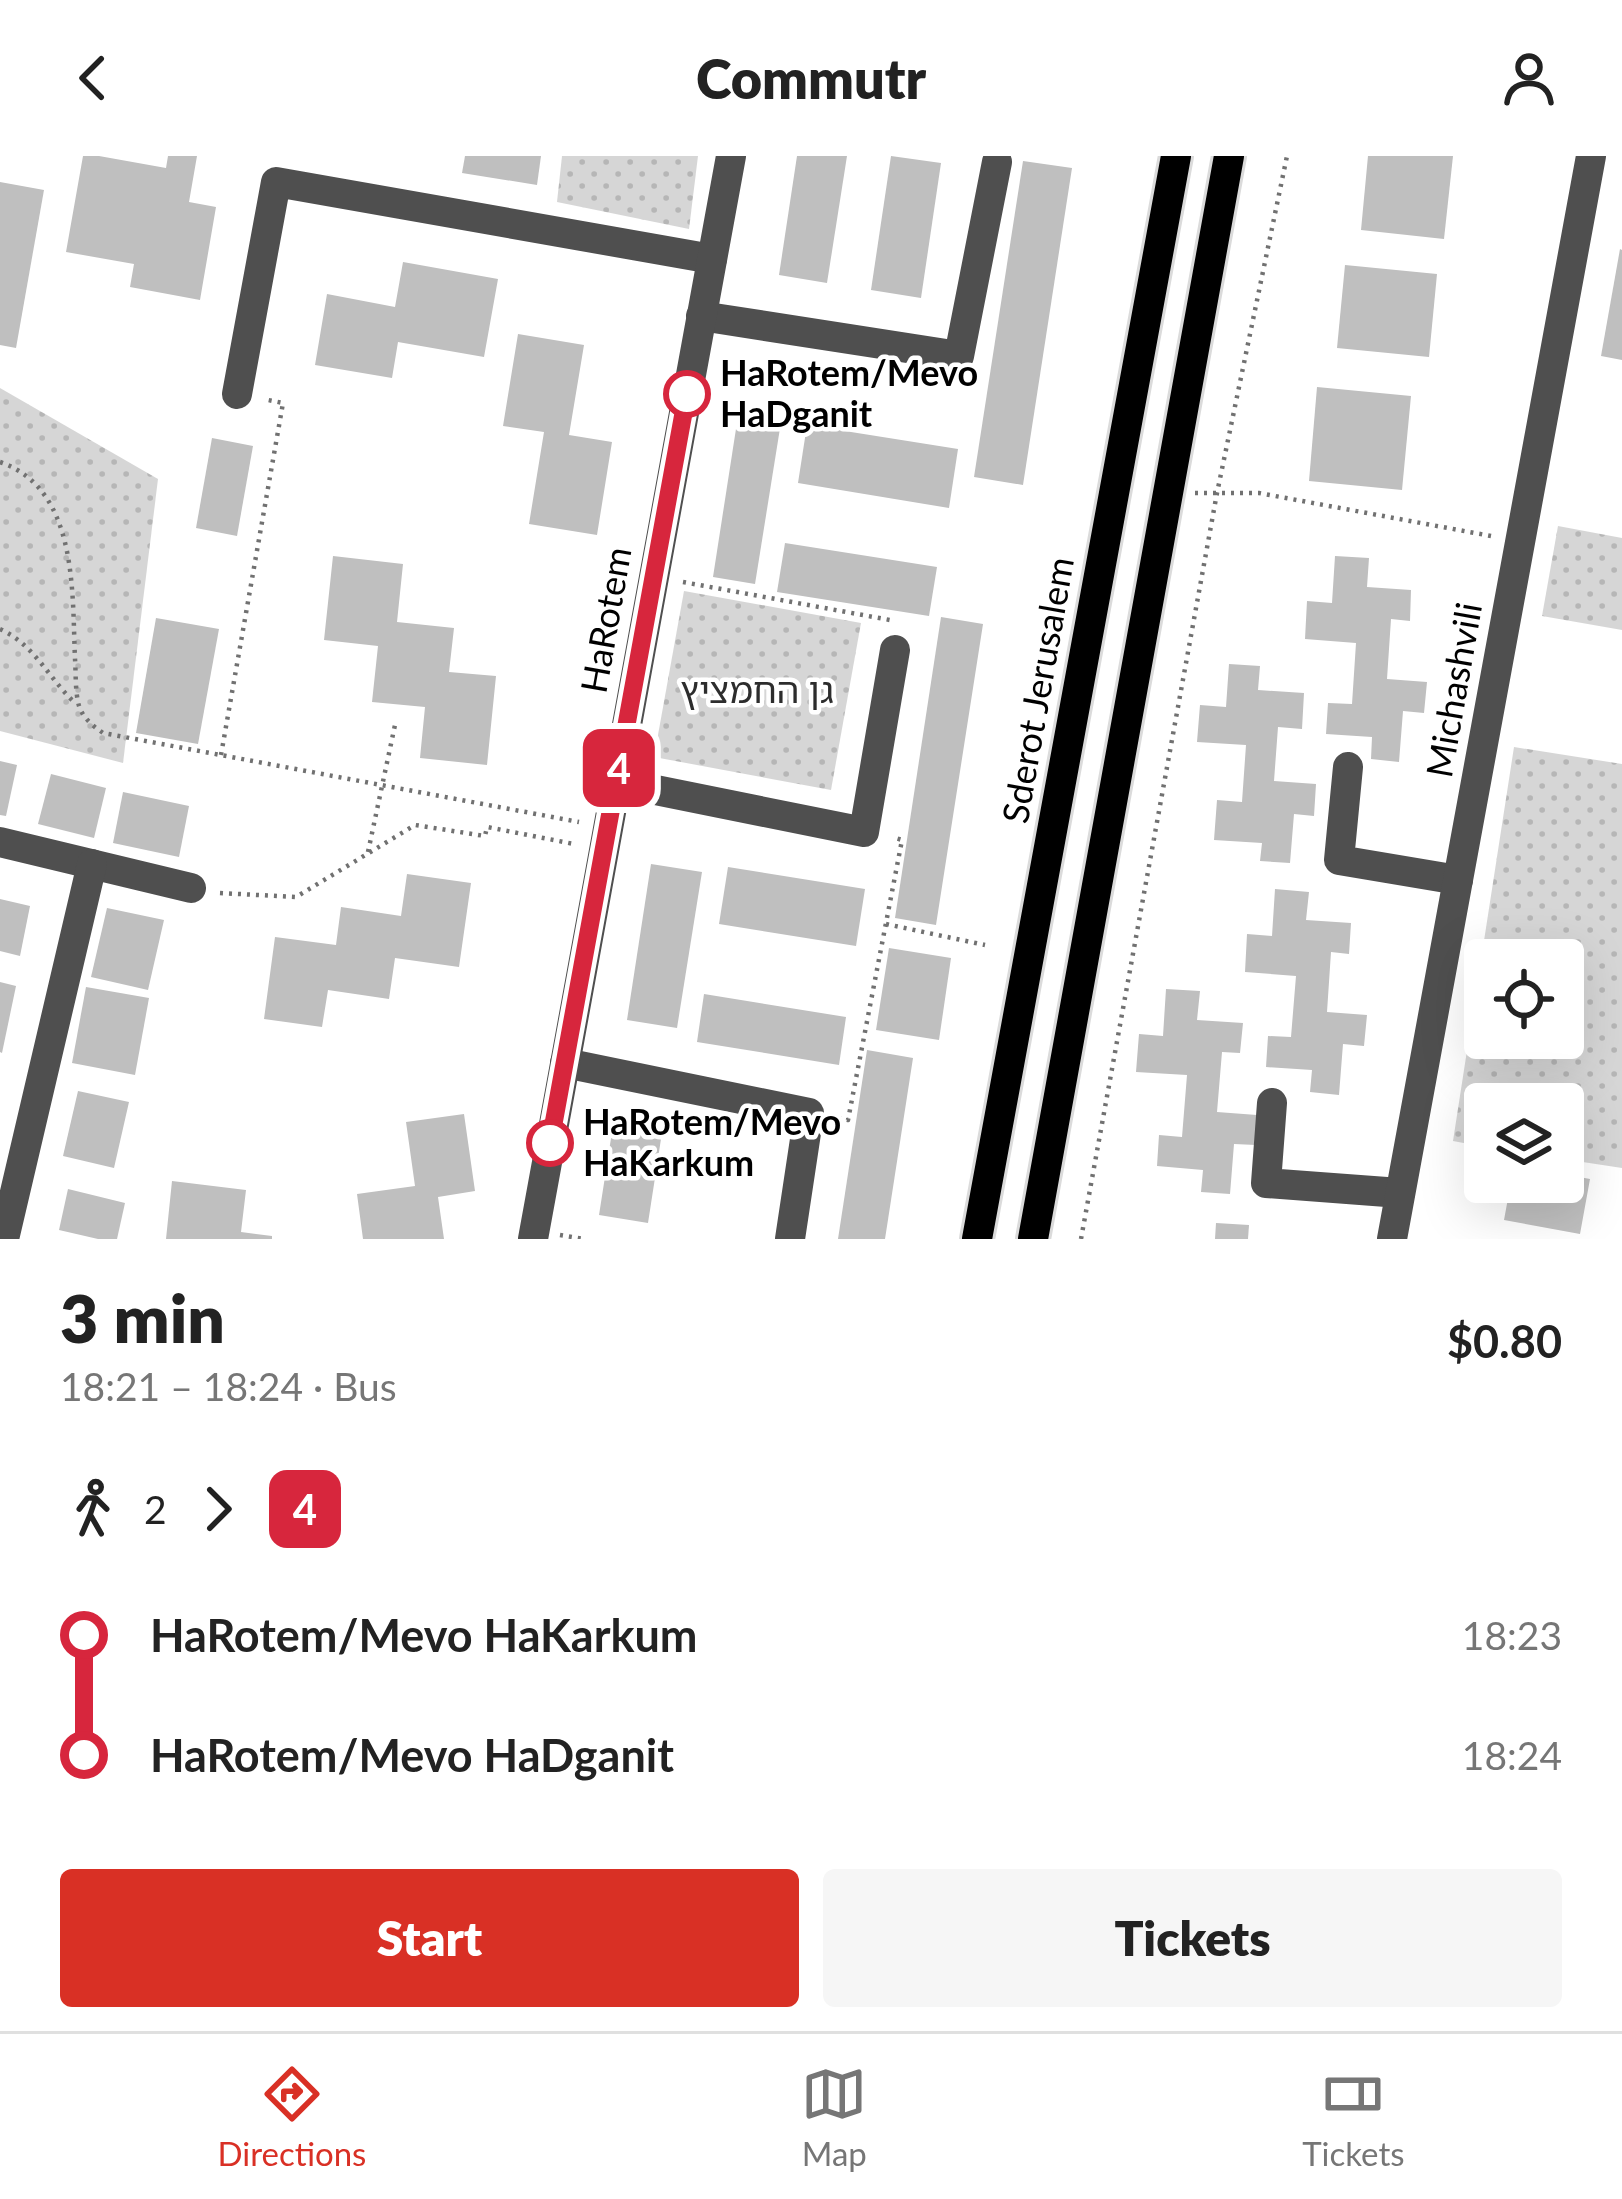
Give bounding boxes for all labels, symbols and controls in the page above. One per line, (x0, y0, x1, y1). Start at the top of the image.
icon: back (60, 45, 126, 111)
icon: person (1496, 45, 1562, 111)
text: Commutr (696, 46, 926, 111)
place label: HaRotem/Mevo HaDganit (720, 350, 978, 435)
marker: HaRotem/Mevo HaDganit (665, 372, 709, 416)
street label: HaRotem (571, 543, 639, 696)
street label: Sderot Jerusalem (992, 553, 1082, 826)
street label: Michashvili (1416, 599, 1490, 781)
park label: גן החמציץ (680, 667, 834, 711)
line badge: 4 (580, 729, 658, 807)
text: 4 (607, 743, 631, 793)
map controls (1464, 939, 1584, 1203)
button: locate (1464, 939, 1584, 1059)
button: layers (1464, 1083, 1584, 1203)
place label: HaRotem/Mevo HaKarkum (583, 1099, 841, 1184)
marker: HaRotem/Mevo HaKarkum (528, 1121, 572, 1165)
text: 3 min (60, 1278, 225, 1357)
text: $0.80 (1447, 1314, 1562, 1368)
text: 18:21 – 18:24 · Bus (60, 1363, 397, 1409)
icon: walk (60, 1476, 126, 1542)
icon: forward (185, 1476, 251, 1542)
text: 4 (293, 1484, 317, 1534)
text: 2 (144, 1486, 167, 1532)
text: HaRotem/Mevo HaKarkum (150, 1608, 698, 1662)
text: 18:23 (1462, 1612, 1562, 1658)
text: HaRotem/Mevo HaDganit (150, 1728, 674, 1782)
text: 18:24 (1462, 1732, 1562, 1778)
button: Start (60, 1869, 799, 2007)
button: Tickets (823, 1869, 1562, 2007)
tab: Directions (217, 2061, 366, 2173)
tab: Map (801, 2061, 867, 2173)
tab: Tickets (1302, 2061, 1405, 2173)

